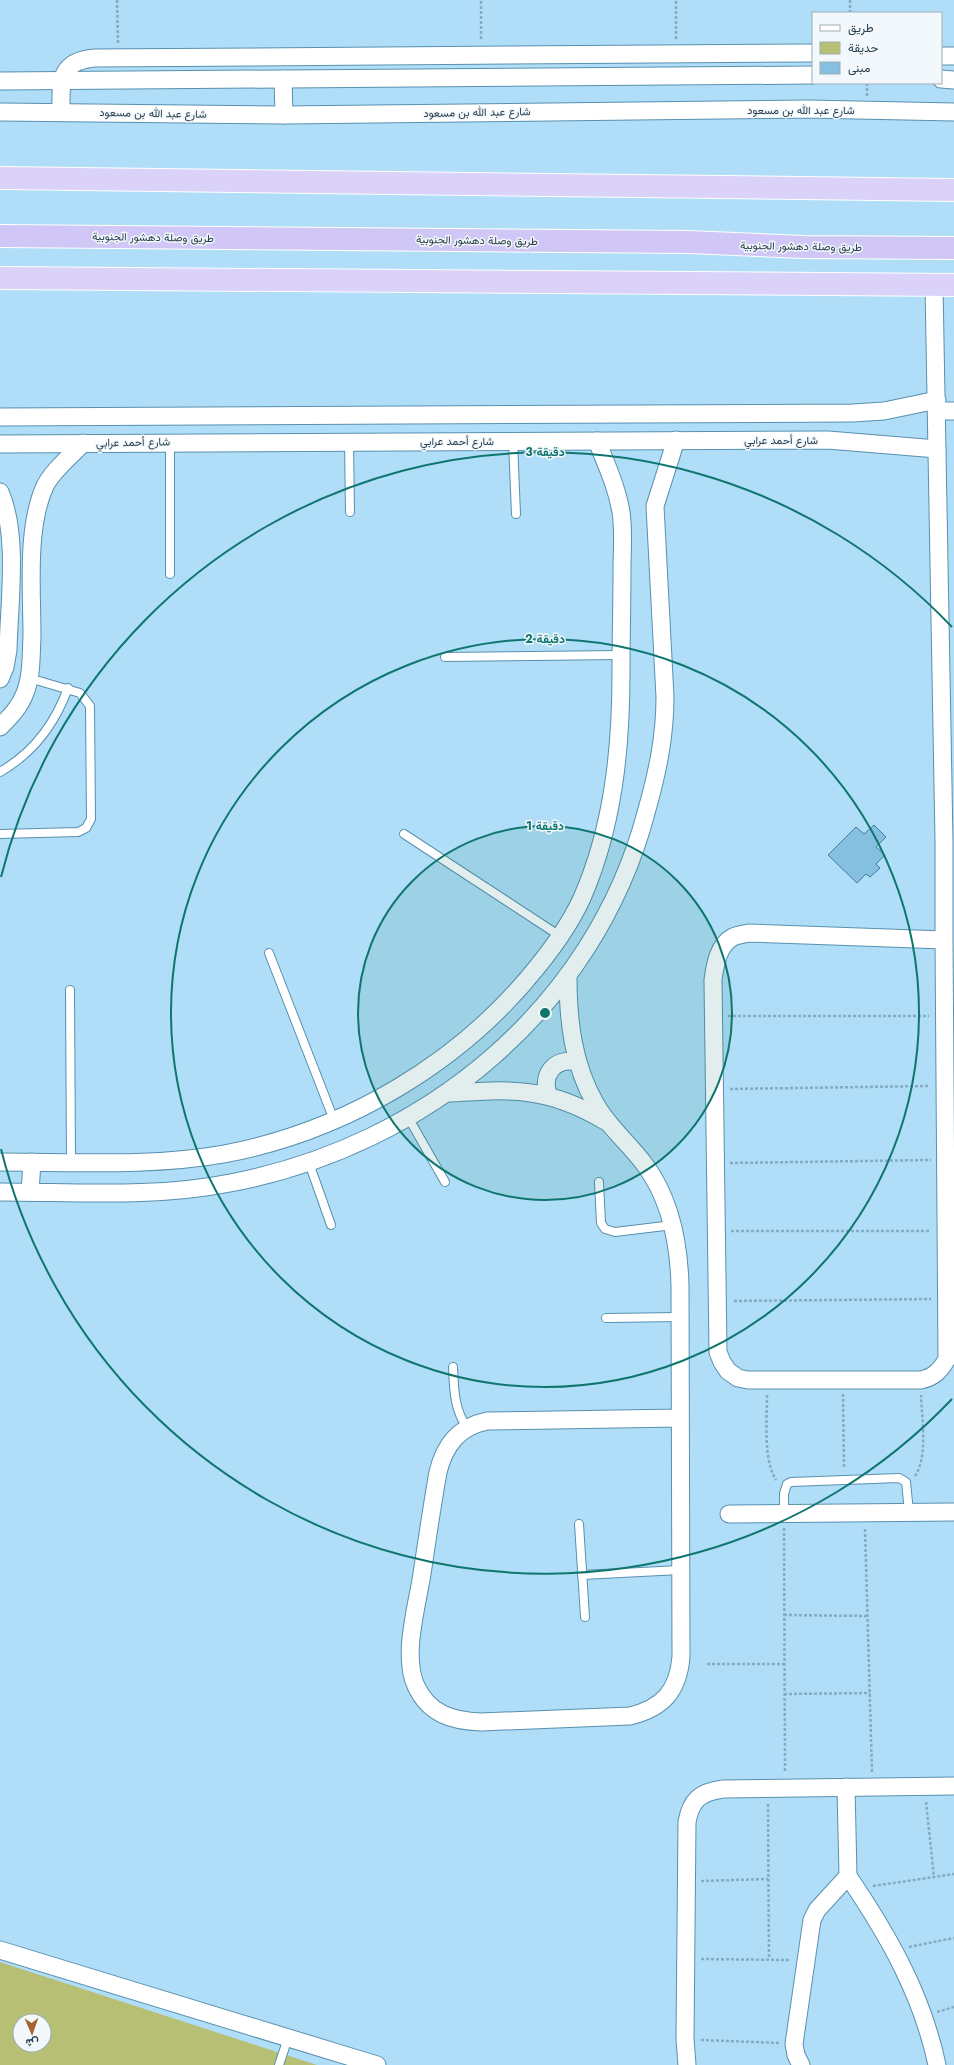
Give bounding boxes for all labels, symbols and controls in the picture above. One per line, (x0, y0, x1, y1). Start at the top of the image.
legend (812, 12, 942, 84)
text: طريق (848, 19, 874, 37)
text: حديقة (848, 39, 878, 57)
text: مبنى (848, 59, 870, 77)
street label: شارع عبد الله بن مسعود (747, 102, 855, 118)
street label: شارع عبد الله بن مسعود (423, 103, 531, 121)
street label: شارع عبد الله بن مسعود (99, 104, 207, 122)
street label: طريق وصلة دهشور الجنوبية (92, 228, 214, 246)
street label: طريق وصلة دهشور الجنوبية (416, 231, 538, 249)
street label: طريق وصلة دهشور الجنوبية (740, 237, 862, 255)
street label: شارع أحمد عرابي (744, 432, 818, 450)
street label: شارع أحمد عرابي (96, 433, 170, 453)
street label: شارع أحمد عرابي (420, 433, 494, 451)
text: 3 دقيقة (525, 443, 565, 461)
text: 2 دقيقة (525, 630, 565, 648)
text: 1 دقيقة (526, 817, 564, 835)
centre of rings (538, 1006, 552, 1020)
north arrow (12, 2013, 52, 2053)
text: ش (25, 2035, 39, 2051)

